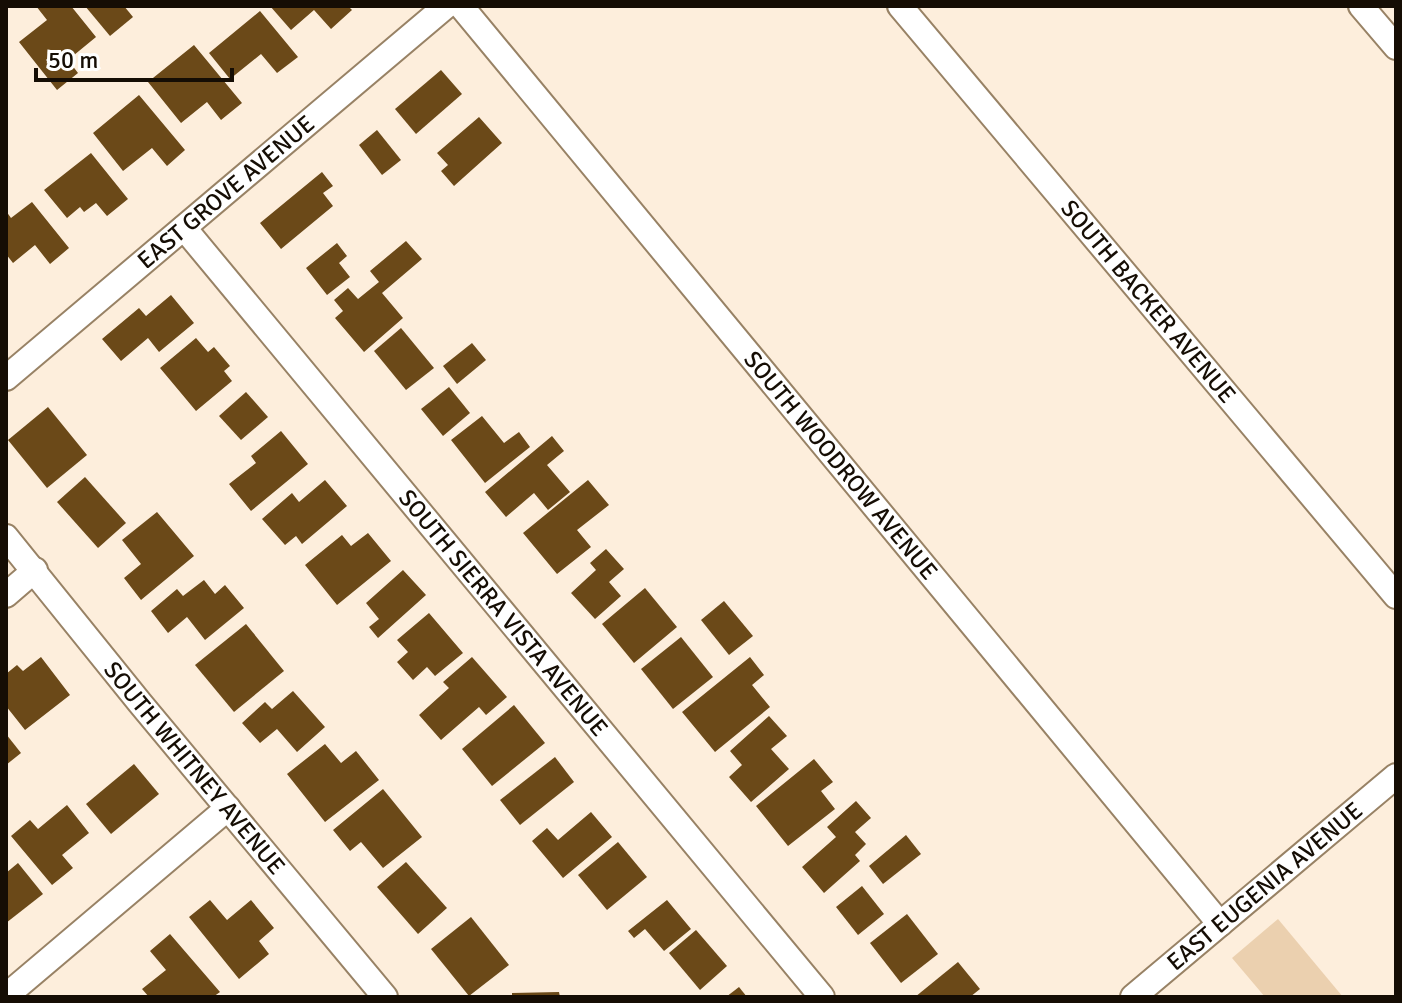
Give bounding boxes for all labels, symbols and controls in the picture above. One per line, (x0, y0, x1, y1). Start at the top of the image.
scale bar (36, 32, 232, 82)
text: 50 m (48, 45, 98, 75)
street label: EAST GROVE AVENUE (131, 109, 321, 275)
street label: SOUTH BACKER AVENUE (1054, 194, 1242, 409)
street label: SOUTH WOODROW AVENUE (737, 345, 944, 586)
street label: SOUTH SIERRA VISTA AVENUE (392, 483, 614, 742)
street label: SOUTH WHITNEY AVENUE (97, 655, 291, 881)
street label: EAST EUGENIA AVENUE (1161, 796, 1369, 977)

